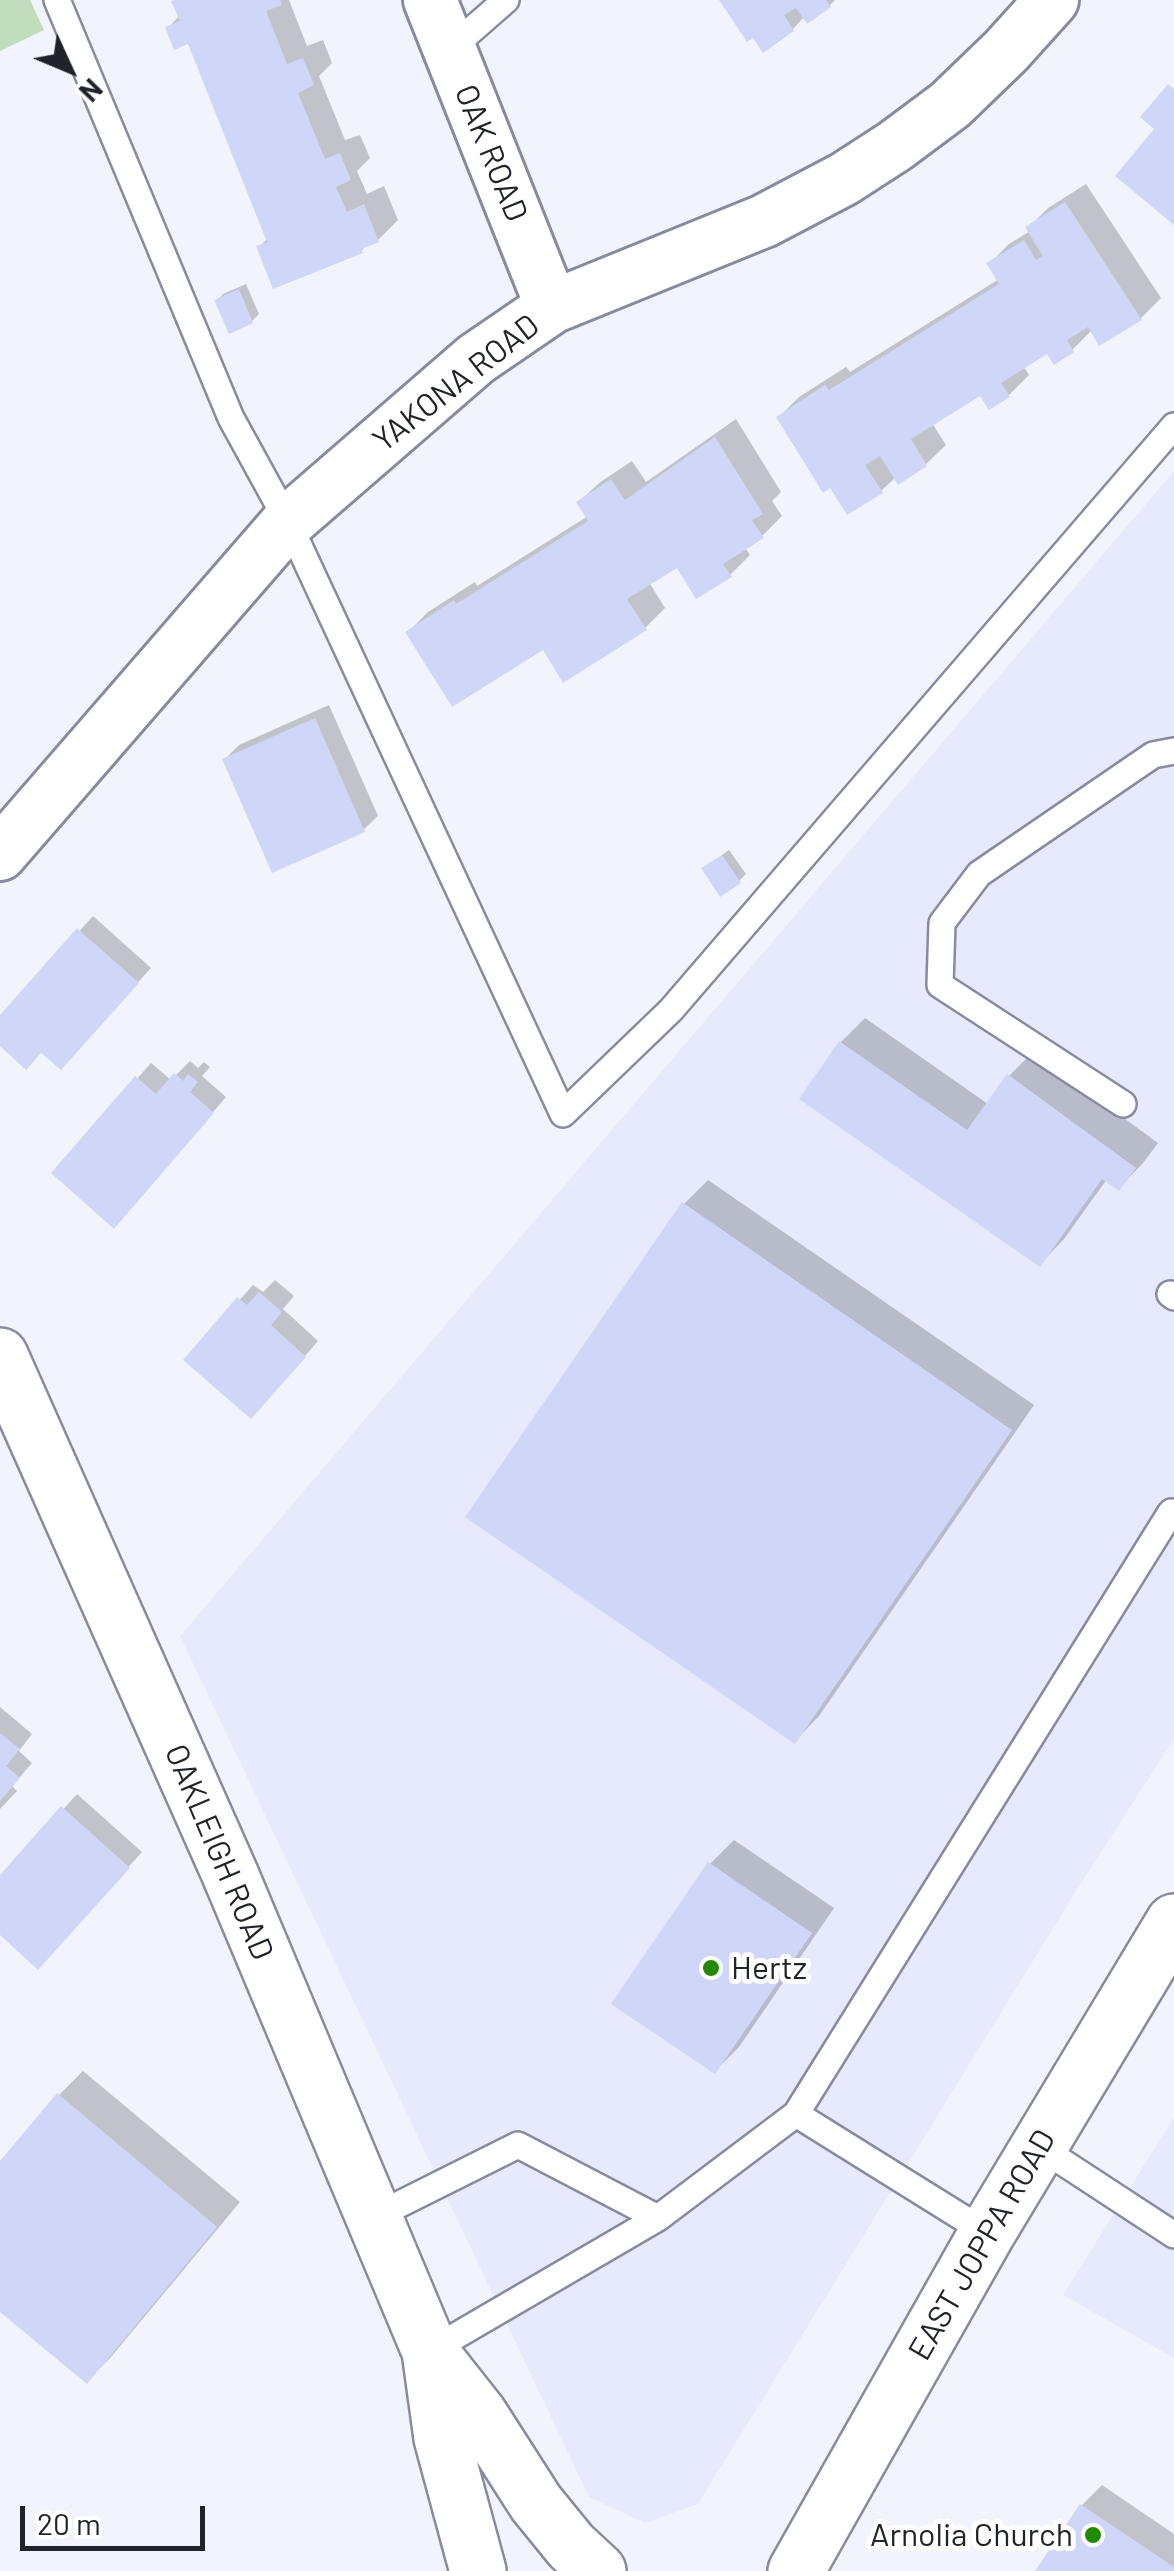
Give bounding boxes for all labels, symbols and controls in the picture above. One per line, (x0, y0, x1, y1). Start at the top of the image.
north arrow (20, 20, 120, 120)
text: N (73, 72, 110, 109)
street label: OAK ROAD (446, 79, 536, 227)
street label: YAKONA ROAD (365, 306, 547, 460)
street label: OAKLEIGH ROAD (156, 1739, 282, 1965)
place label: Hertz (731, 1949, 807, 1987)
marker: Hertz (700, 1957, 722, 1979)
street label: EAST JOPPA ROAD (900, 2123, 1064, 2367)
scale bar (25, 2486, 210, 2548)
text: 20 m (37, 2505, 101, 2541)
place label: Arnolia Church (870, 2516, 1073, 2554)
marker: Arnolia Church (1082, 2524, 1104, 2546)

